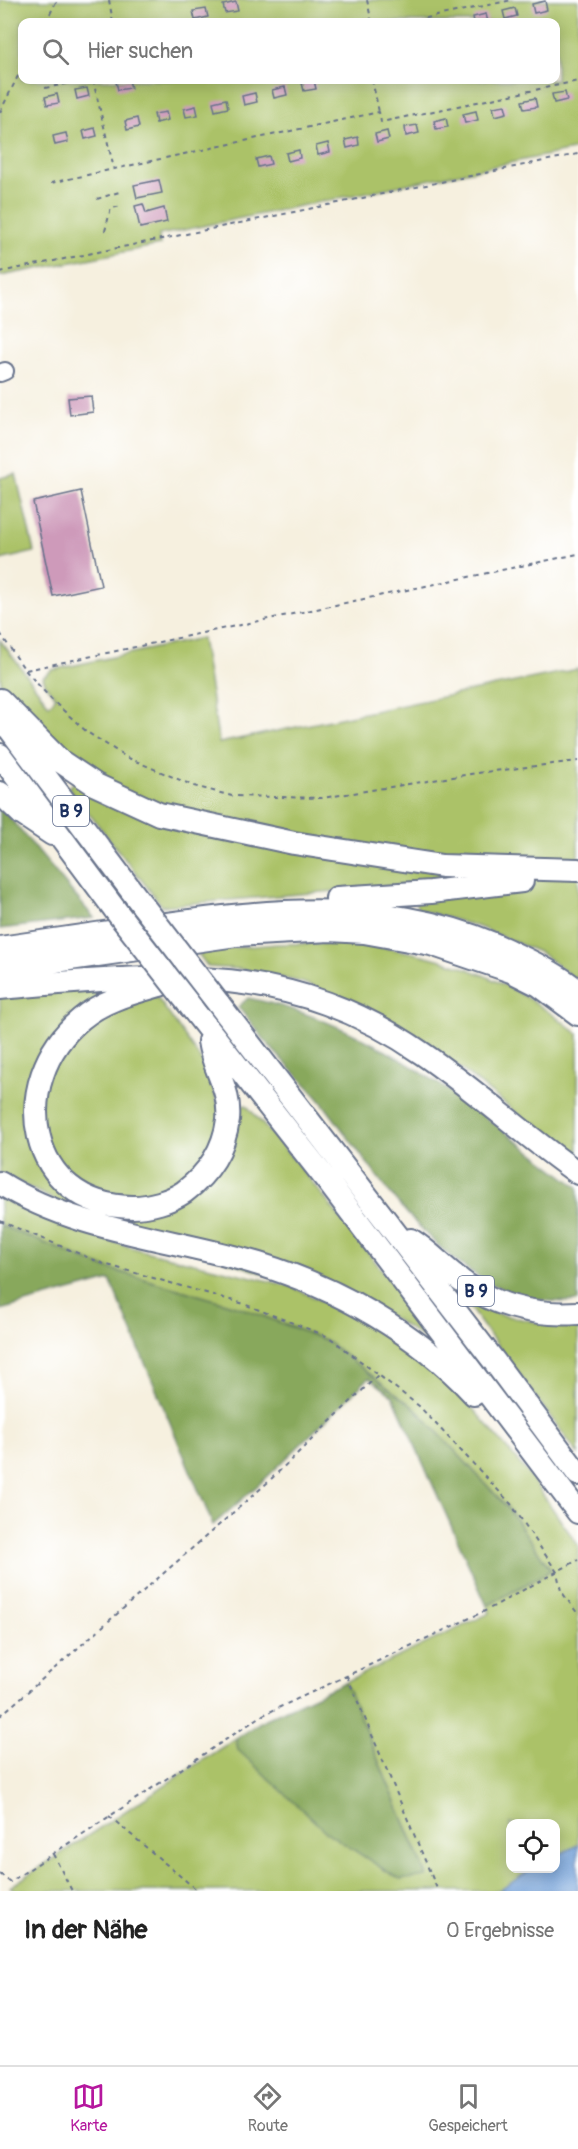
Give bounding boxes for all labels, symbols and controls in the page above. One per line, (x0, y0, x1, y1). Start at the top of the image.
search box (18, 18, 560, 84)
icon: search (39, 35, 72, 68)
text: Hier suchen (87, 37, 193, 65)
road number: B 9 (53, 796, 89, 826)
road number: B 9 (458, 1276, 494, 1306)
map controls (506, 1819, 560, 1873)
button: locate (506, 1819, 560, 1873)
text: In der Nähe (24, 1914, 147, 1946)
text: 0 Ergebnisse (446, 1918, 554, 1943)
tab: Karte (70, 2080, 107, 2136)
tab: Route (248, 2080, 288, 2136)
tab: Gespeichert (428, 2080, 508, 2136)

